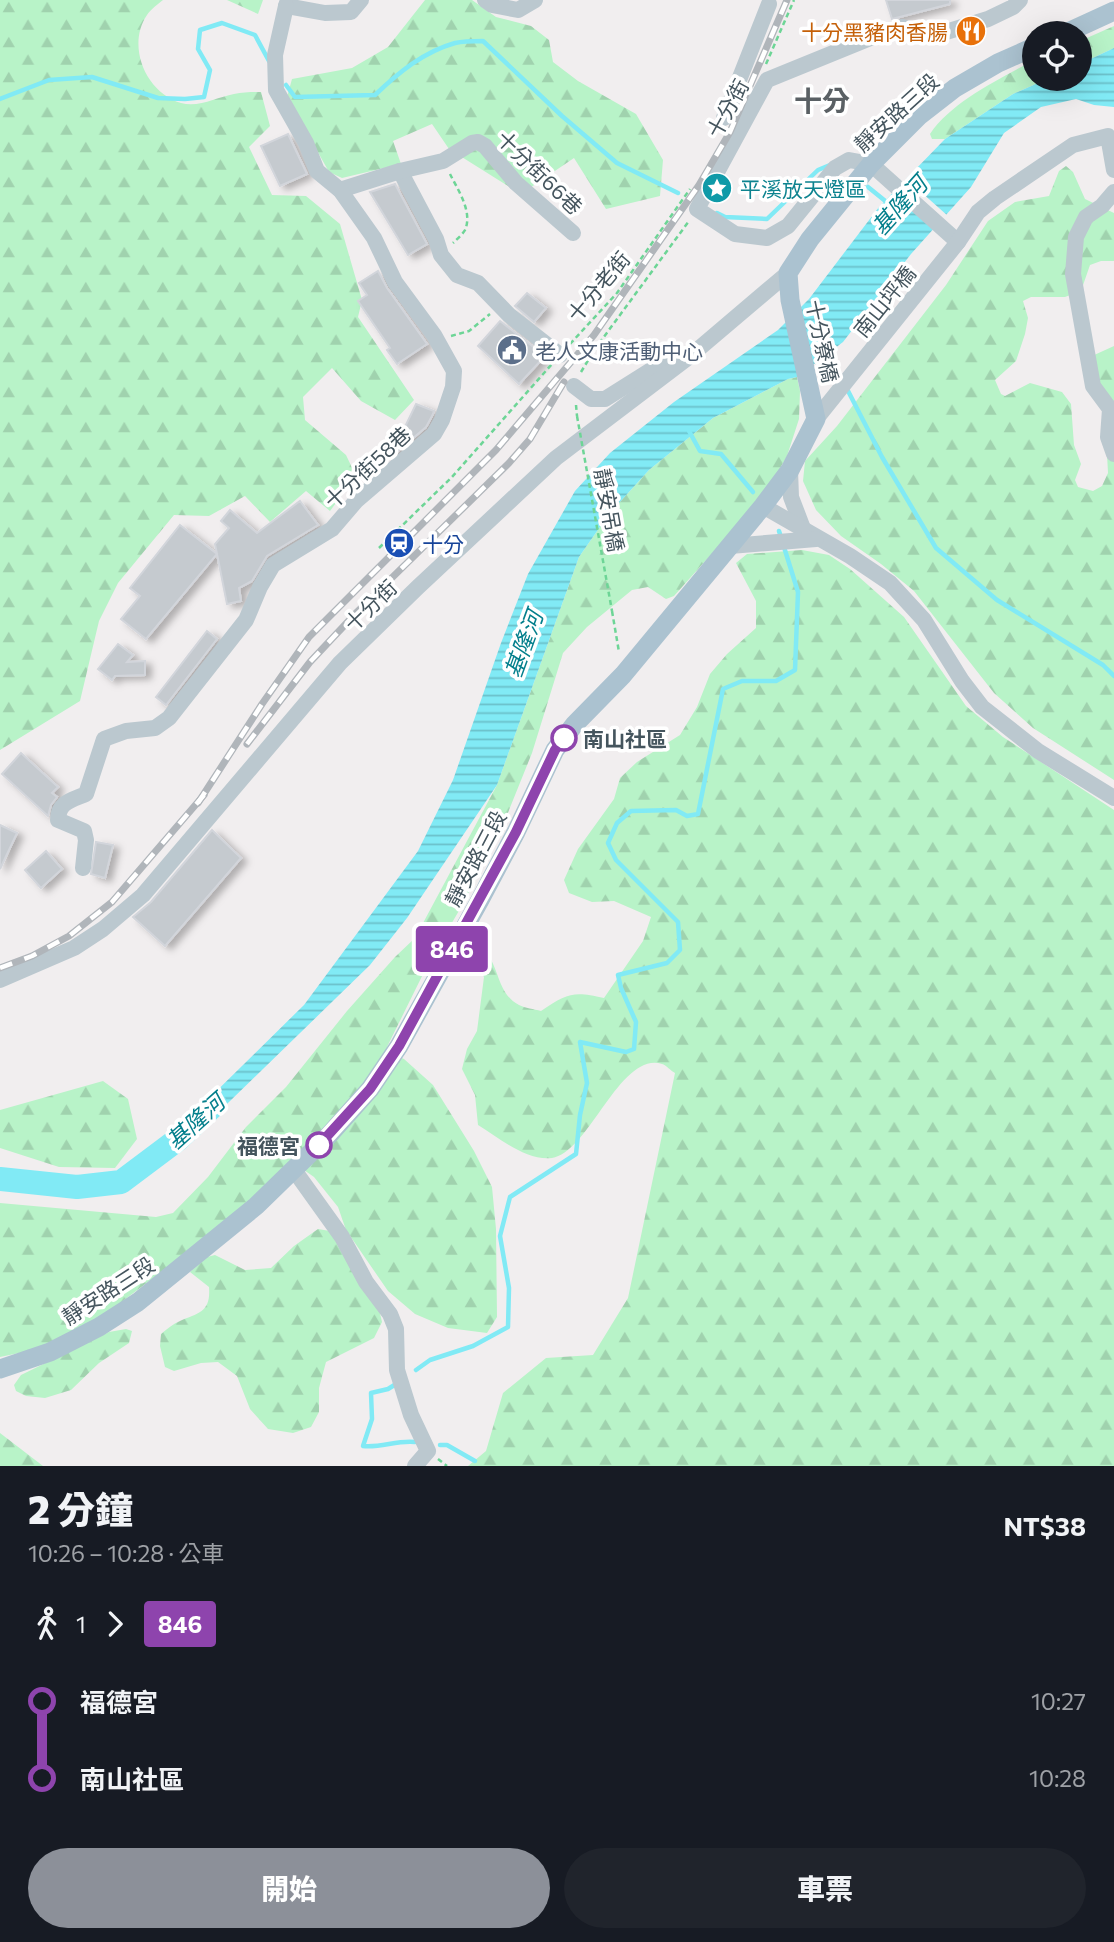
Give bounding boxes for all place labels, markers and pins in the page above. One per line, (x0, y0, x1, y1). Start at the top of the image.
restaurant icon: 十分黑豬肉香腸 (954, 14, 988, 48)
place label: 十分黑豬肉香腸 (801, 19, 948, 44)
place icon: 平溪放天燈區 (700, 171, 734, 205)
place label: 平溪放天燈區 (740, 176, 866, 201)
public building icon: 老人文康活動中心 (495, 333, 529, 367)
place label: 老人文康活動中心 (535, 338, 703, 363)
station icon: 十分 (382, 526, 416, 560)
place label: 十分 (422, 531, 464, 556)
marker: 南山社區 (551, 725, 577, 751)
place label: 南山社區 (583, 726, 667, 751)
marker: 福德宮 (306, 1132, 332, 1158)
place label: 福德宮 (237, 1133, 300, 1158)

